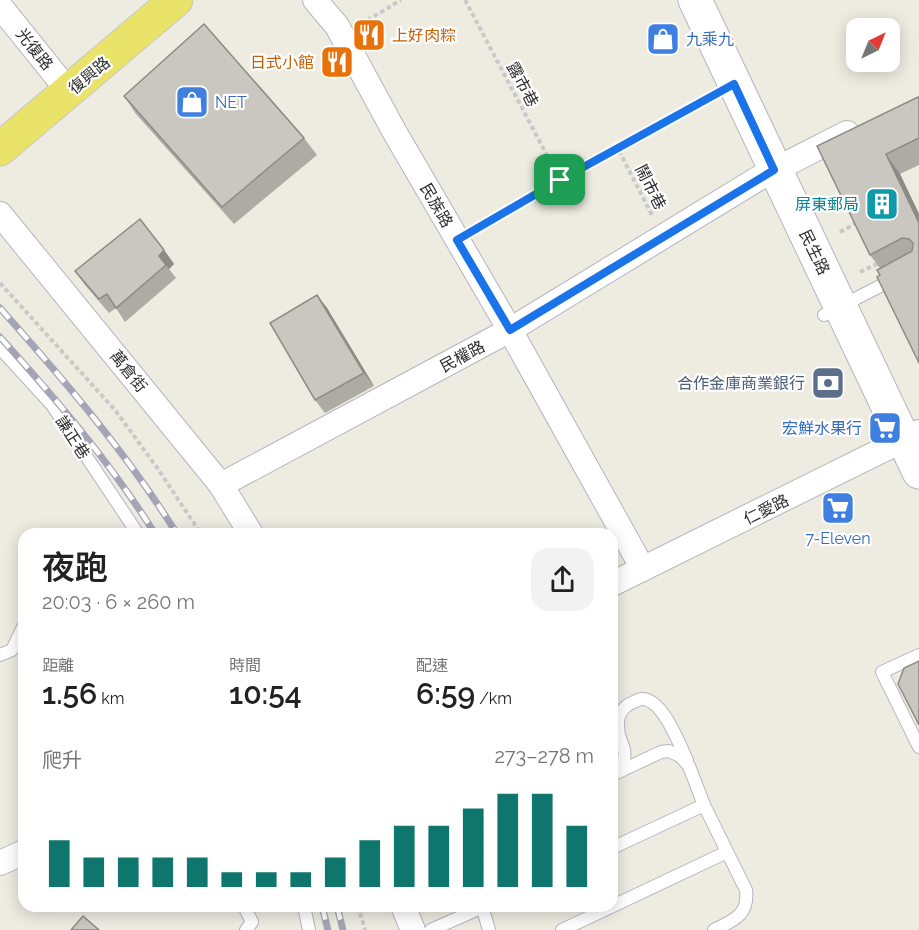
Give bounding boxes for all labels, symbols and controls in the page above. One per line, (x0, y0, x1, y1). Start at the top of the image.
restaurant icon: 上好肉粽 (351, 17, 387, 53)
north arrow (846, 18, 900, 72)
map controls (846, 18, 900, 72)
shop icon: 九乘九 (645, 21, 681, 57)
street label: 光復路 (12, 25, 57, 74)
place label: 上好肉粽 (392, 26, 456, 45)
place label: 九乘九 (686, 30, 734, 49)
restaurant icon: 日式小館 (319, 44, 355, 80)
street label: 復興路 (65, 53, 114, 98)
place label: 日式小館 (250, 53, 314, 72)
street label: 露市巷 (503, 59, 542, 110)
shop icon: NET (174, 84, 210, 120)
place label: NET (215, 93, 247, 112)
pin (534, 154, 585, 205)
street label: 鬧市巷 (631, 162, 670, 213)
icon: arrive (543, 163, 576, 196)
street label: 民族路 (416, 180, 457, 231)
building icon: 屏東郵局 (864, 186, 900, 222)
place label: 屏東郵局 (795, 195, 859, 214)
street label: 民生路 (795, 226, 834, 278)
street label: 民權路 (437, 337, 488, 376)
street label: 萬倉街 (106, 347, 151, 396)
bank icon: 合作金庫商業銀行 (810, 365, 846, 401)
place label: 合作金庫商業銀行 (677, 374, 805, 393)
supermarket icon: 宏鮮水果行 (867, 410, 903, 446)
street label: 謙正巷 (52, 412, 94, 463)
place label: 宏鮮水果行 (782, 419, 862, 438)
street label: 仁愛路 (740, 490, 792, 529)
supermarket icon: 7-Eleven (820, 490, 856, 526)
place label: 7-Eleven (805, 529, 871, 548)
text: 夜跑 (42, 548, 108, 587)
button: share (531, 548, 594, 611)
text: 20:03 · 6 × 260 m (42, 590, 195, 614)
text: 距離 (42, 656, 74, 675)
text: 時間 (229, 656, 261, 675)
text: 配速 (416, 656, 448, 675)
text: 1.56 (42, 676, 97, 711)
text: 10:54 (229, 676, 302, 711)
text: 6:59 (416, 676, 475, 711)
text: km (97, 689, 125, 708)
text: /km (475, 689, 512, 708)
text: 273–278 m (494, 744, 594, 768)
text: 爬升 (42, 748, 82, 772)

